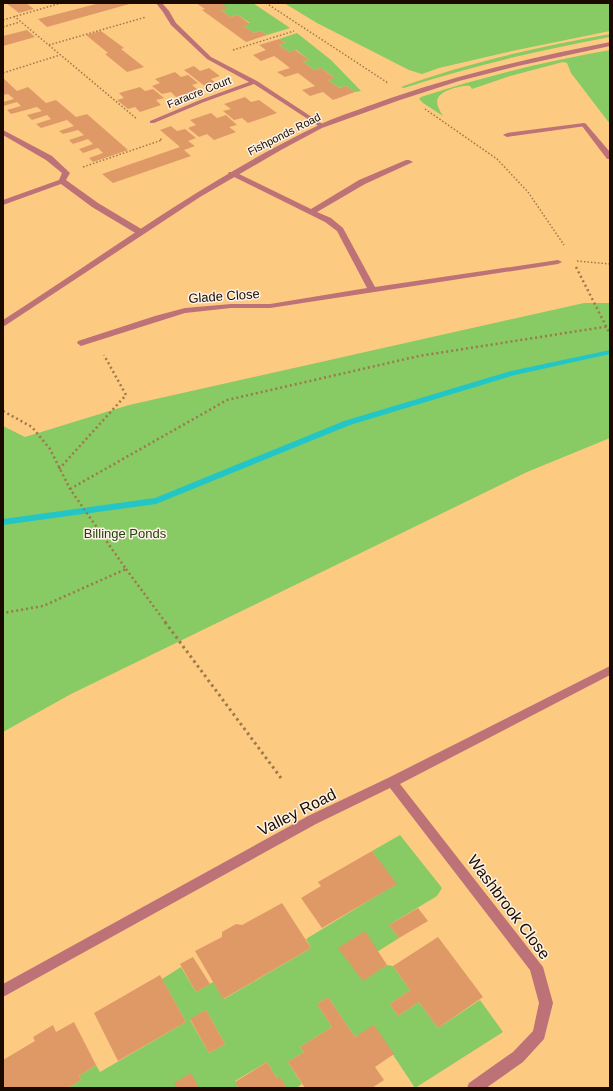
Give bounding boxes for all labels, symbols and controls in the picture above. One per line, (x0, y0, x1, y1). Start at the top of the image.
street label: Faracre Court (165, 74, 233, 110)
street label: Fishponds Road (246, 110, 322, 158)
street label: Glade Close (188, 286, 260, 306)
park label: Billinge Ponds (84, 526, 167, 541)
street label: Valley Road (255, 785, 339, 839)
street label: Washbrook Close (464, 852, 554, 962)

